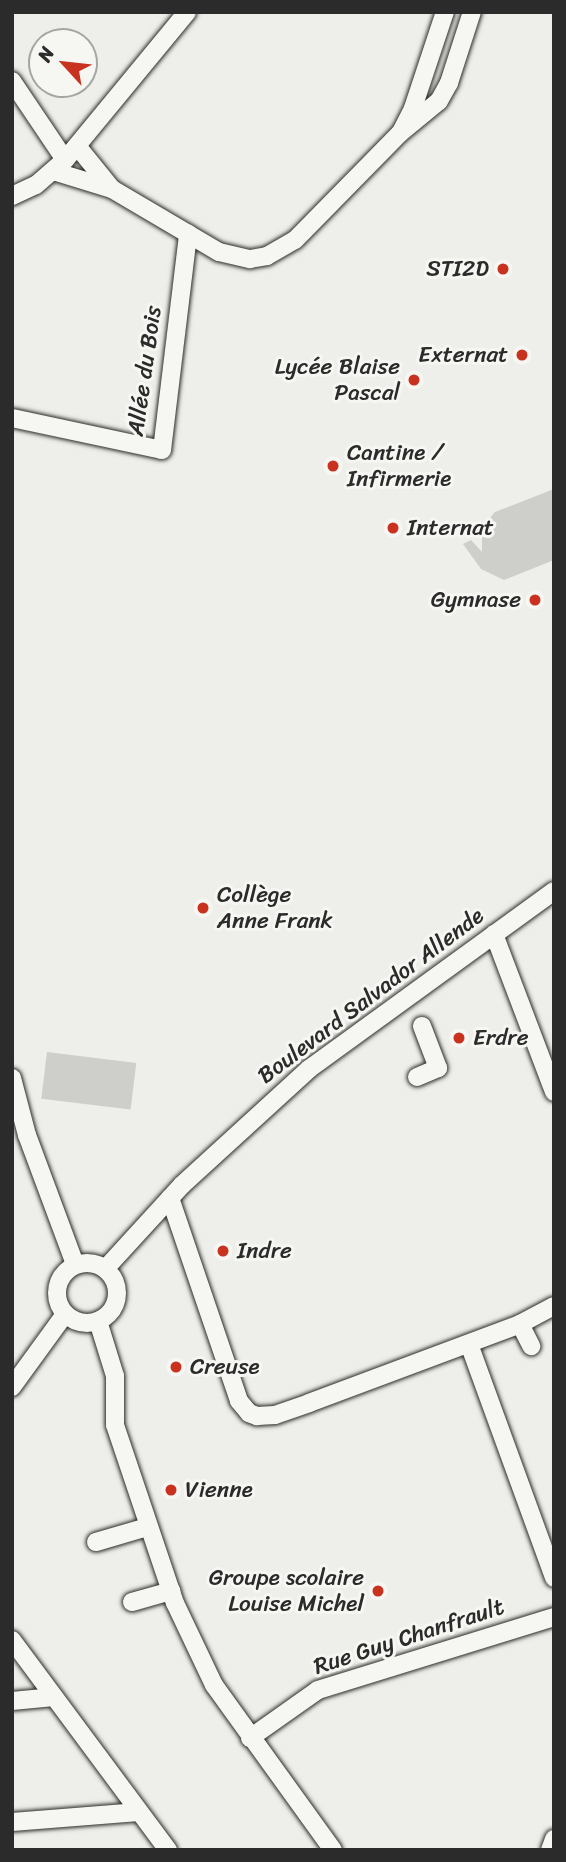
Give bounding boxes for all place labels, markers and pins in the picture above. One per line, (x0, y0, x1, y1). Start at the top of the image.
place label: STI2D (426, 255, 489, 283)
marker: STI2D (495, 261, 511, 277)
place label: Externat (418, 341, 508, 369)
marker: Externat (514, 347, 530, 363)
place label: Lycée Blaise Pascal (276, 353, 400, 407)
marker: Lycée Blaise Pascal (406, 372, 422, 388)
place label: Cantine / Infirmerie (347, 439, 451, 493)
marker: Cantine / Infirmerie (325, 458, 341, 474)
place label: Internat (407, 514, 494, 542)
marker: Internat (385, 520, 401, 536)
place label: Gymnase (431, 586, 521, 614)
marker: Gymnase (527, 592, 543, 608)
place label: Collège Anne Frank (217, 881, 333, 935)
marker: Collège Anne Frank (195, 900, 211, 916)
place label: Erdre (473, 1024, 529, 1052)
marker: Erdre (451, 1030, 467, 1046)
place label: Indre (237, 1237, 292, 1265)
marker: Indre (215, 1243, 231, 1259)
place label: Creuse (190, 1353, 260, 1381)
marker: Creuse (168, 1359, 184, 1375)
place label: Vienne (185, 1476, 253, 1504)
marker: Vienne (163, 1482, 179, 1498)
place label: Groupe scolaire Louise Michel (208, 1564, 364, 1618)
marker: Groupe scolaire Louise Michel (370, 1583, 386, 1599)

